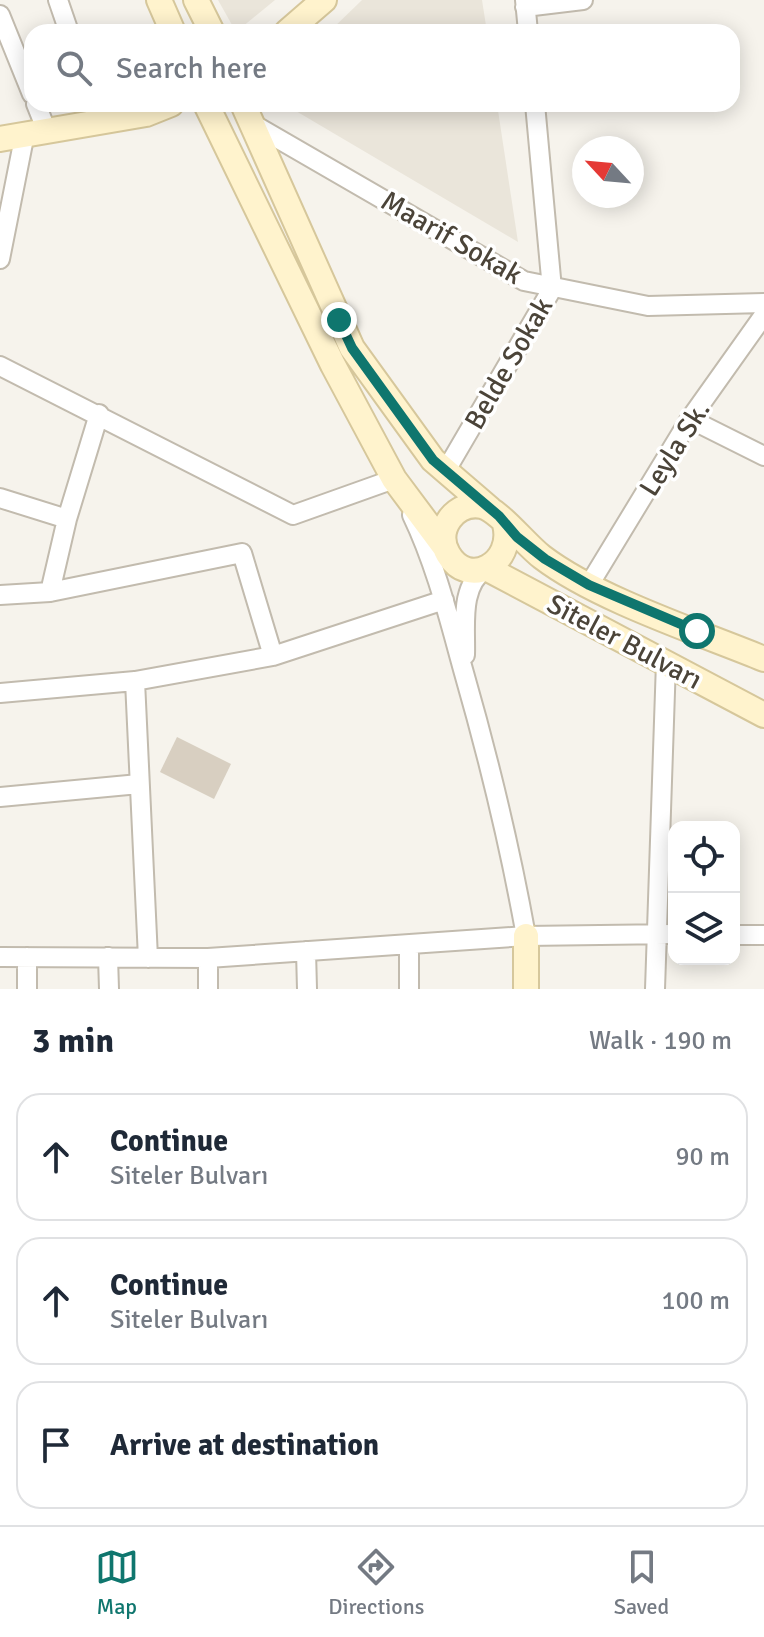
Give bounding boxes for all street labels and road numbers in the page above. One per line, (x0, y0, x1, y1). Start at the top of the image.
street label: Maarif Sokak (375, 184, 528, 292)
street label: Belde Sokak (458, 292, 560, 435)
street label: Leyla Sk. (632, 394, 717, 503)
street label: Siteler Bulvarı (541, 587, 708, 697)

